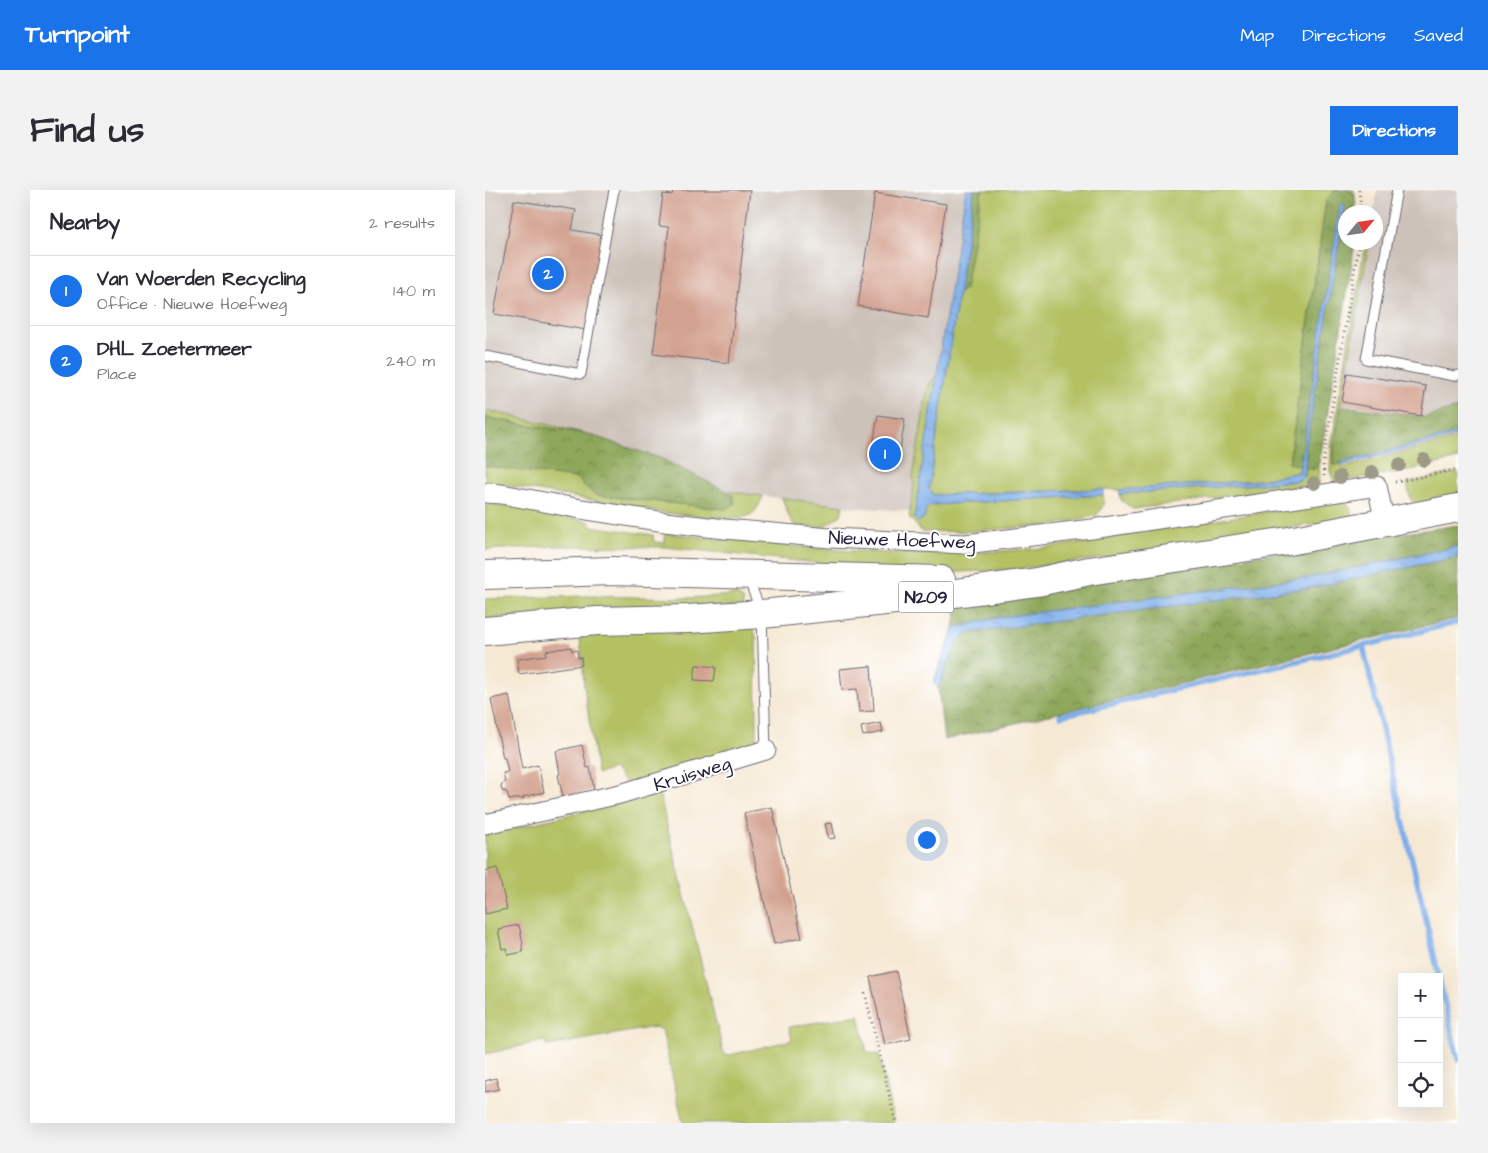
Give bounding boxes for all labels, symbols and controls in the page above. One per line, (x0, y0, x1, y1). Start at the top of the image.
text: Turnpoint (25, 18, 130, 52)
text: Map (1240, 23, 1274, 48)
text: Directions (1302, 23, 1386, 48)
text: Saved (1414, 23, 1463, 48)
text: Find us (30, 106, 144, 155)
button: Directions (1330, 106, 1458, 155)
north arrow (1338, 205, 1383, 250)
text: Nearby (50, 208, 120, 237)
text: 2 results (369, 212, 435, 234)
pin: 2 (532, 255, 564, 293)
text: Van Woerden Recycling (97, 266, 306, 293)
text: 1 (65, 280, 67, 302)
text: 140 m (393, 280, 435, 302)
text: Office · Nieuwe Hoefweg (97, 293, 287, 315)
text: DHL Zoetermeer (97, 336, 252, 363)
text: 2 (61, 350, 71, 372)
text: 240 m (386, 350, 435, 372)
text: Place (97, 363, 137, 385)
pin: 1 (869, 435, 901, 473)
street label: Nieuwe Hoefweg (828, 524, 976, 558)
road number: N209 (899, 582, 953, 612)
street label: Kruisweg (650, 750, 735, 800)
your location (914, 827, 940, 853)
map controls (1398, 973, 1443, 1108)
button: + (1398, 973, 1443, 1018)
button: − (1398, 1018, 1443, 1063)
button: locate (1398, 1063, 1443, 1108)

